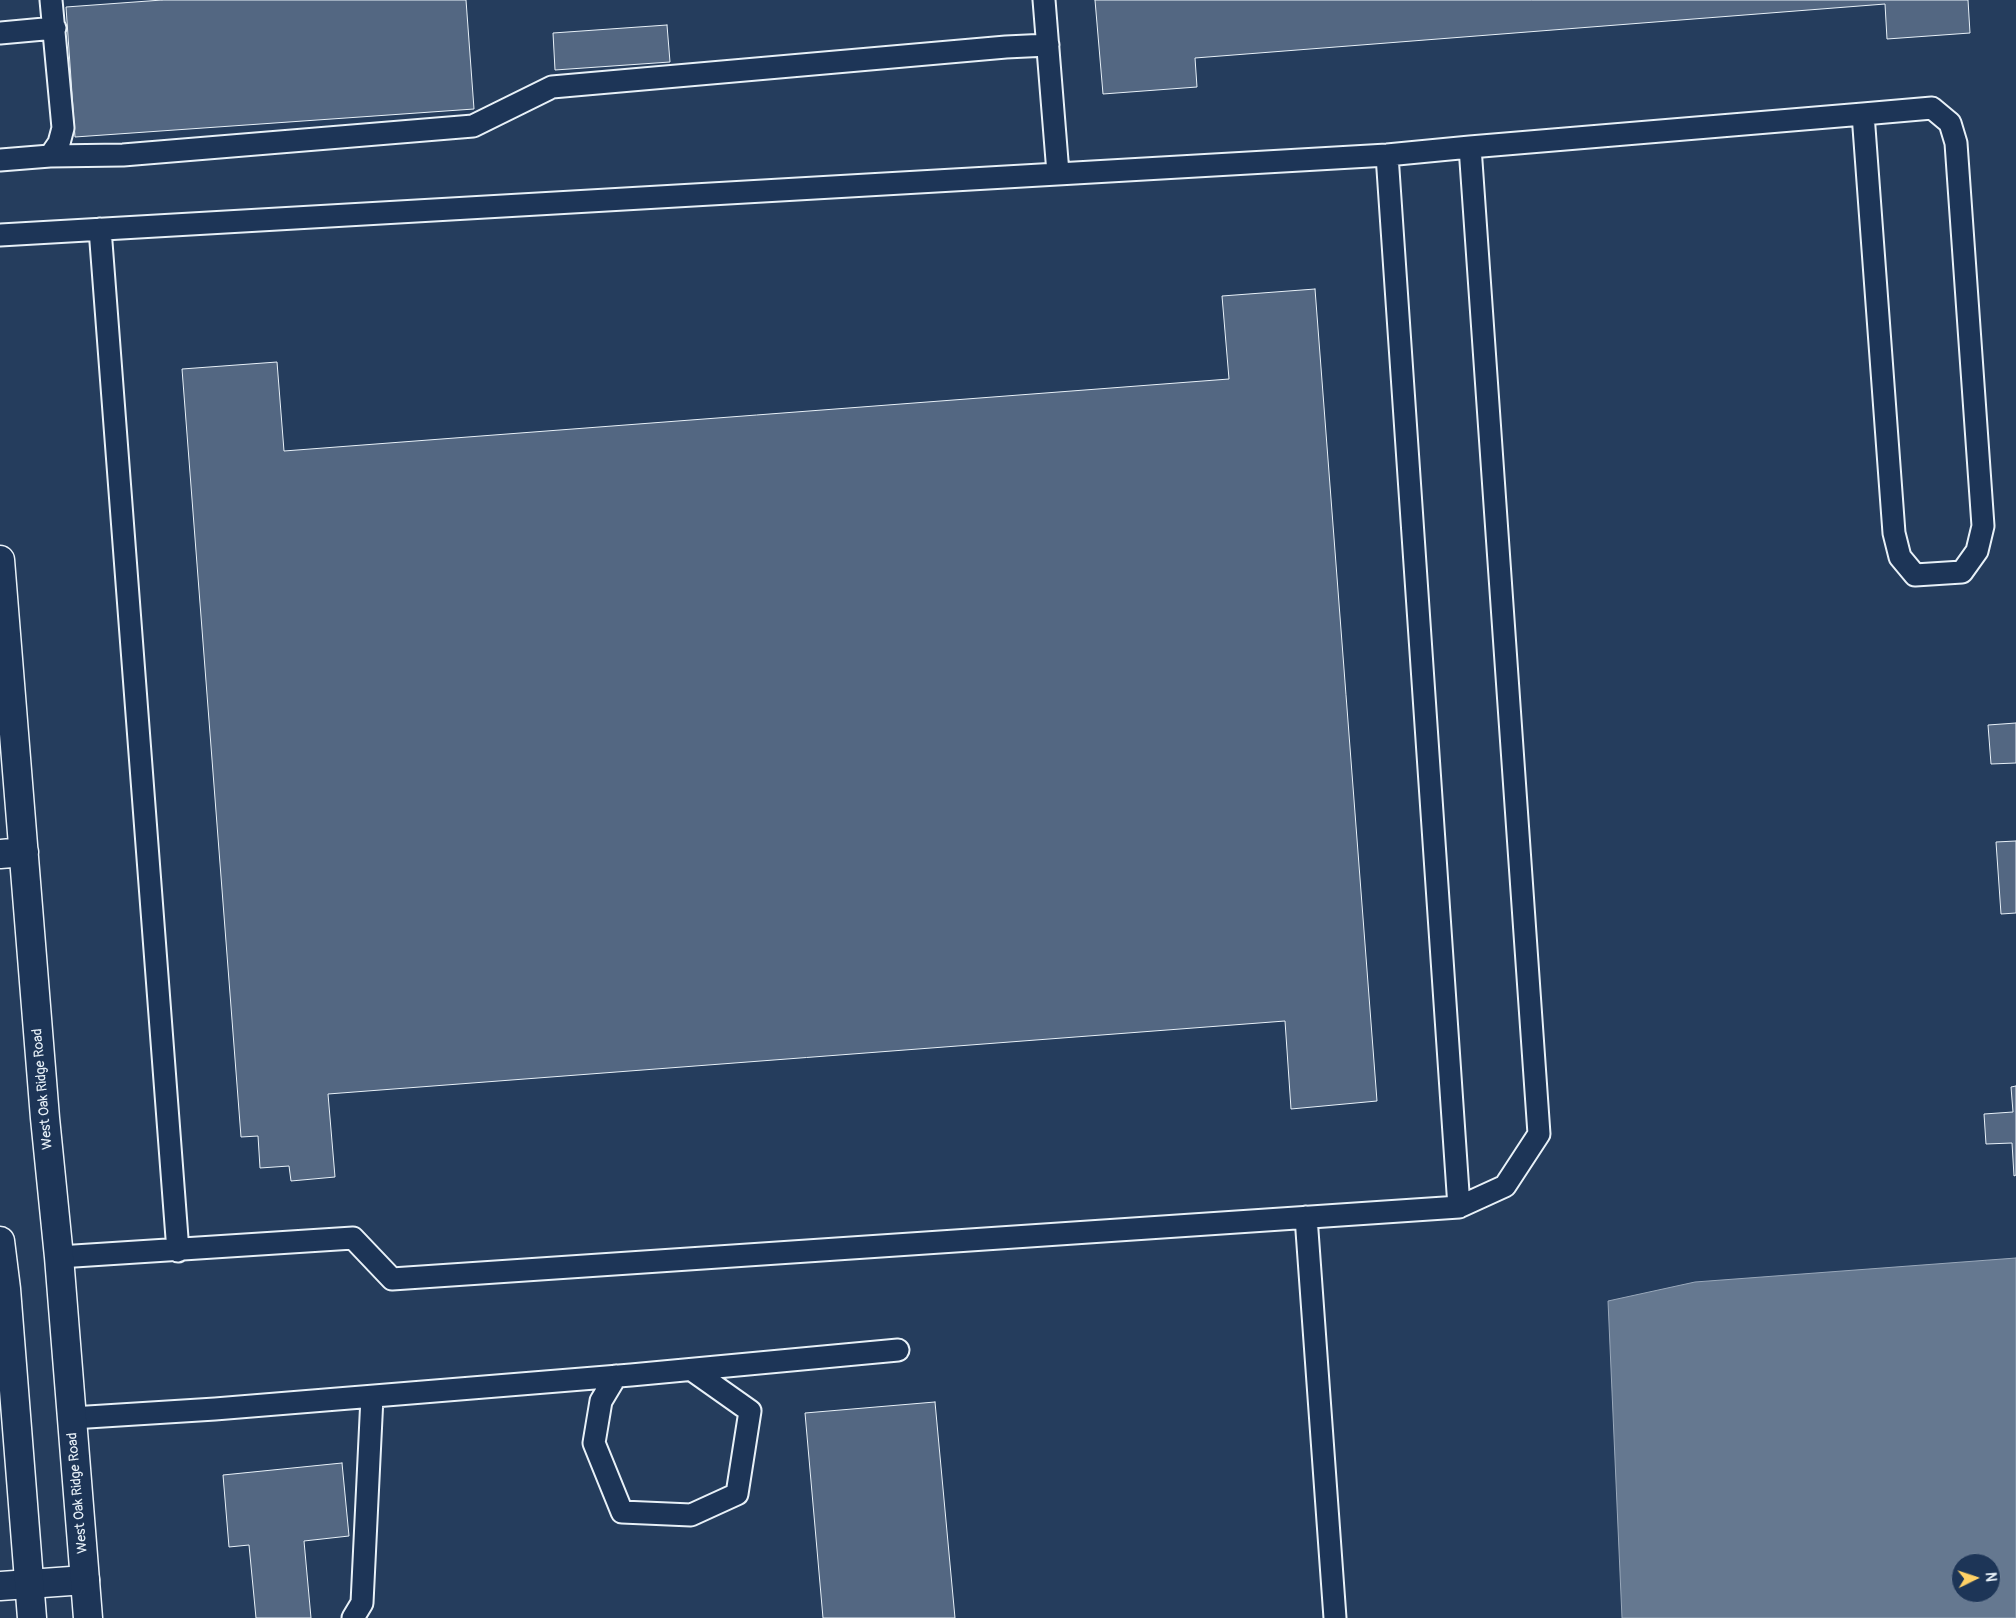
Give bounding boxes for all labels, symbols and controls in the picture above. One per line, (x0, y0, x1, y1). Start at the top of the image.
street label: West Oak Ridge Road (29, 1028, 57, 1150)
street label: West Oak Ridge Road (64, 1432, 92, 1554)
north arrow (1951, 1553, 2001, 1603)
text: N (1982, 1572, 1999, 1582)

